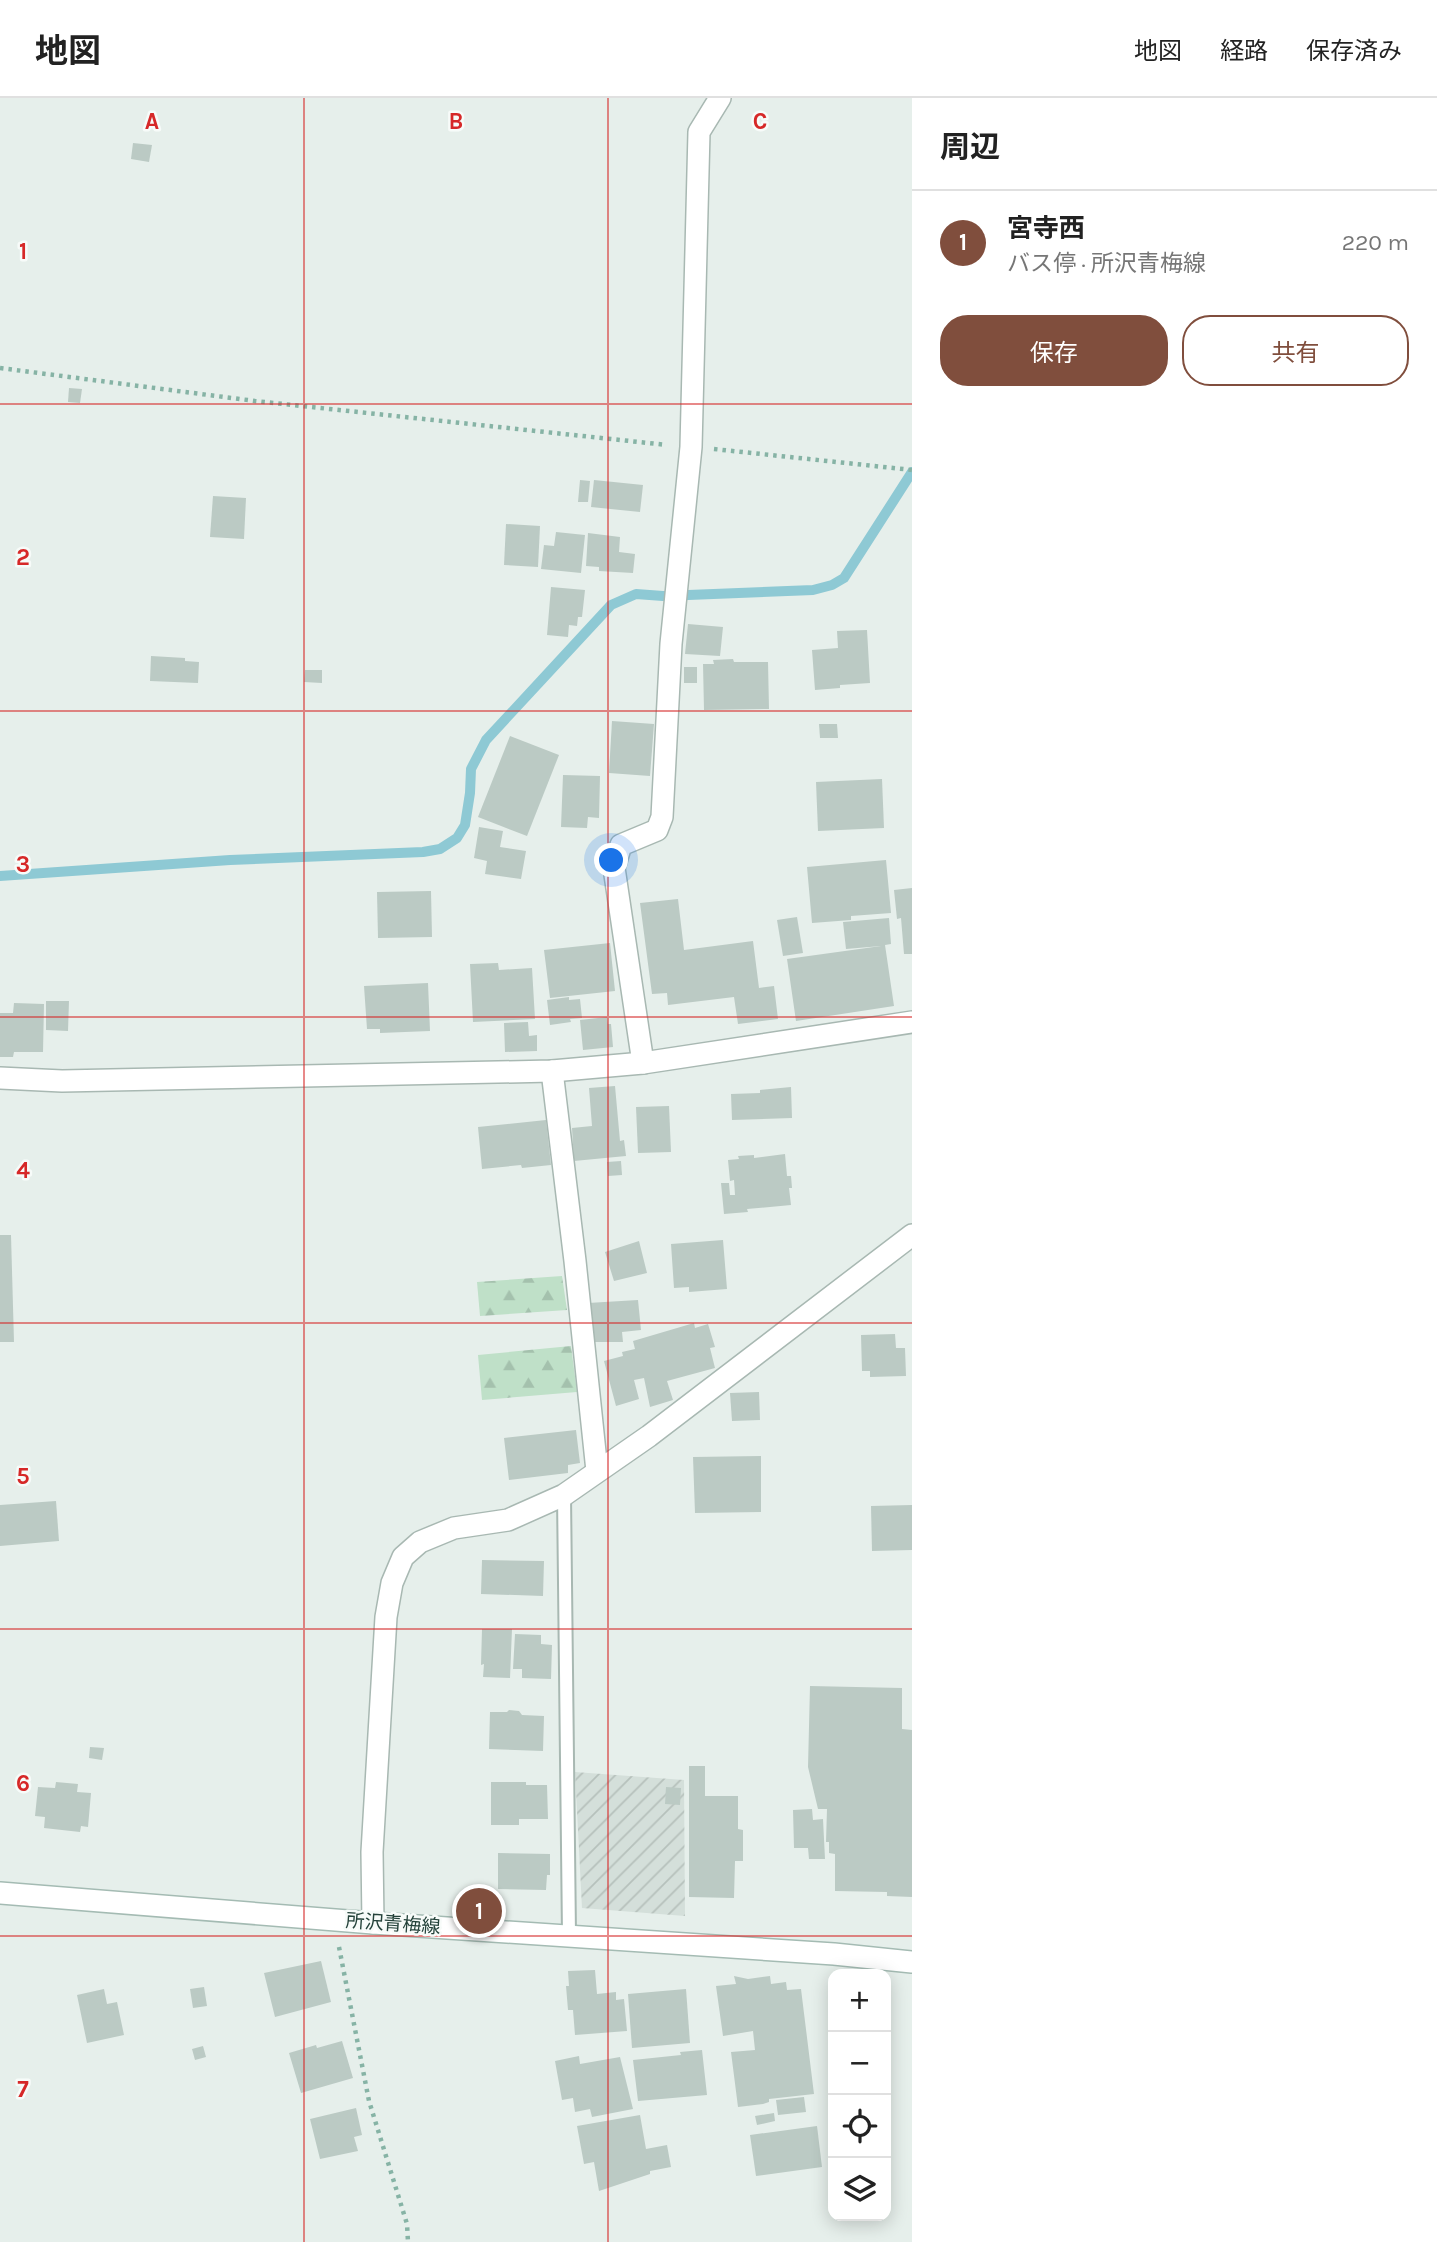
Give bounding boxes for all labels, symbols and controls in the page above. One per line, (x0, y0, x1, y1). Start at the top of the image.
text: 地図 (35, 32, 101, 70)
text: 地図 (1134, 37, 1182, 65)
text: 経路 (1220, 37, 1268, 65)
text: 保存済み (1306, 37, 1402, 65)
text: A (145, 108, 159, 135)
text: B (449, 108, 463, 135)
text: C (753, 108, 767, 135)
text: 周辺 (940, 129, 1000, 165)
text: 宮寺西 (1007, 213, 1085, 244)
text: 1 (959, 229, 967, 256)
text: 220 m (1342, 229, 1409, 256)
text: 1 (19, 238, 27, 265)
text: バス停 · 所沢青梅線 (1007, 250, 1206, 277)
button: 保存 (940, 315, 1168, 386)
button: 共有 (1182, 315, 1409, 386)
text: 2 (16, 544, 30, 571)
your location (594, 843, 628, 877)
text: 3 (16, 851, 30, 878)
text: 4 (16, 1157, 30, 1184)
text: 5 (16, 1463, 30, 1490)
text: 6 (16, 1770, 30, 1797)
pin: 1 (456, 1885, 502, 1937)
street label: 所沢青梅線 (345, 1910, 441, 1938)
map controls (828, 1969, 891, 2221)
button: + (828, 1969, 891, 2032)
button: − (828, 2032, 891, 2095)
text: 7 (17, 2076, 29, 2103)
button: locate (828, 2095, 891, 2158)
button: layers (828, 2158, 891, 2221)

